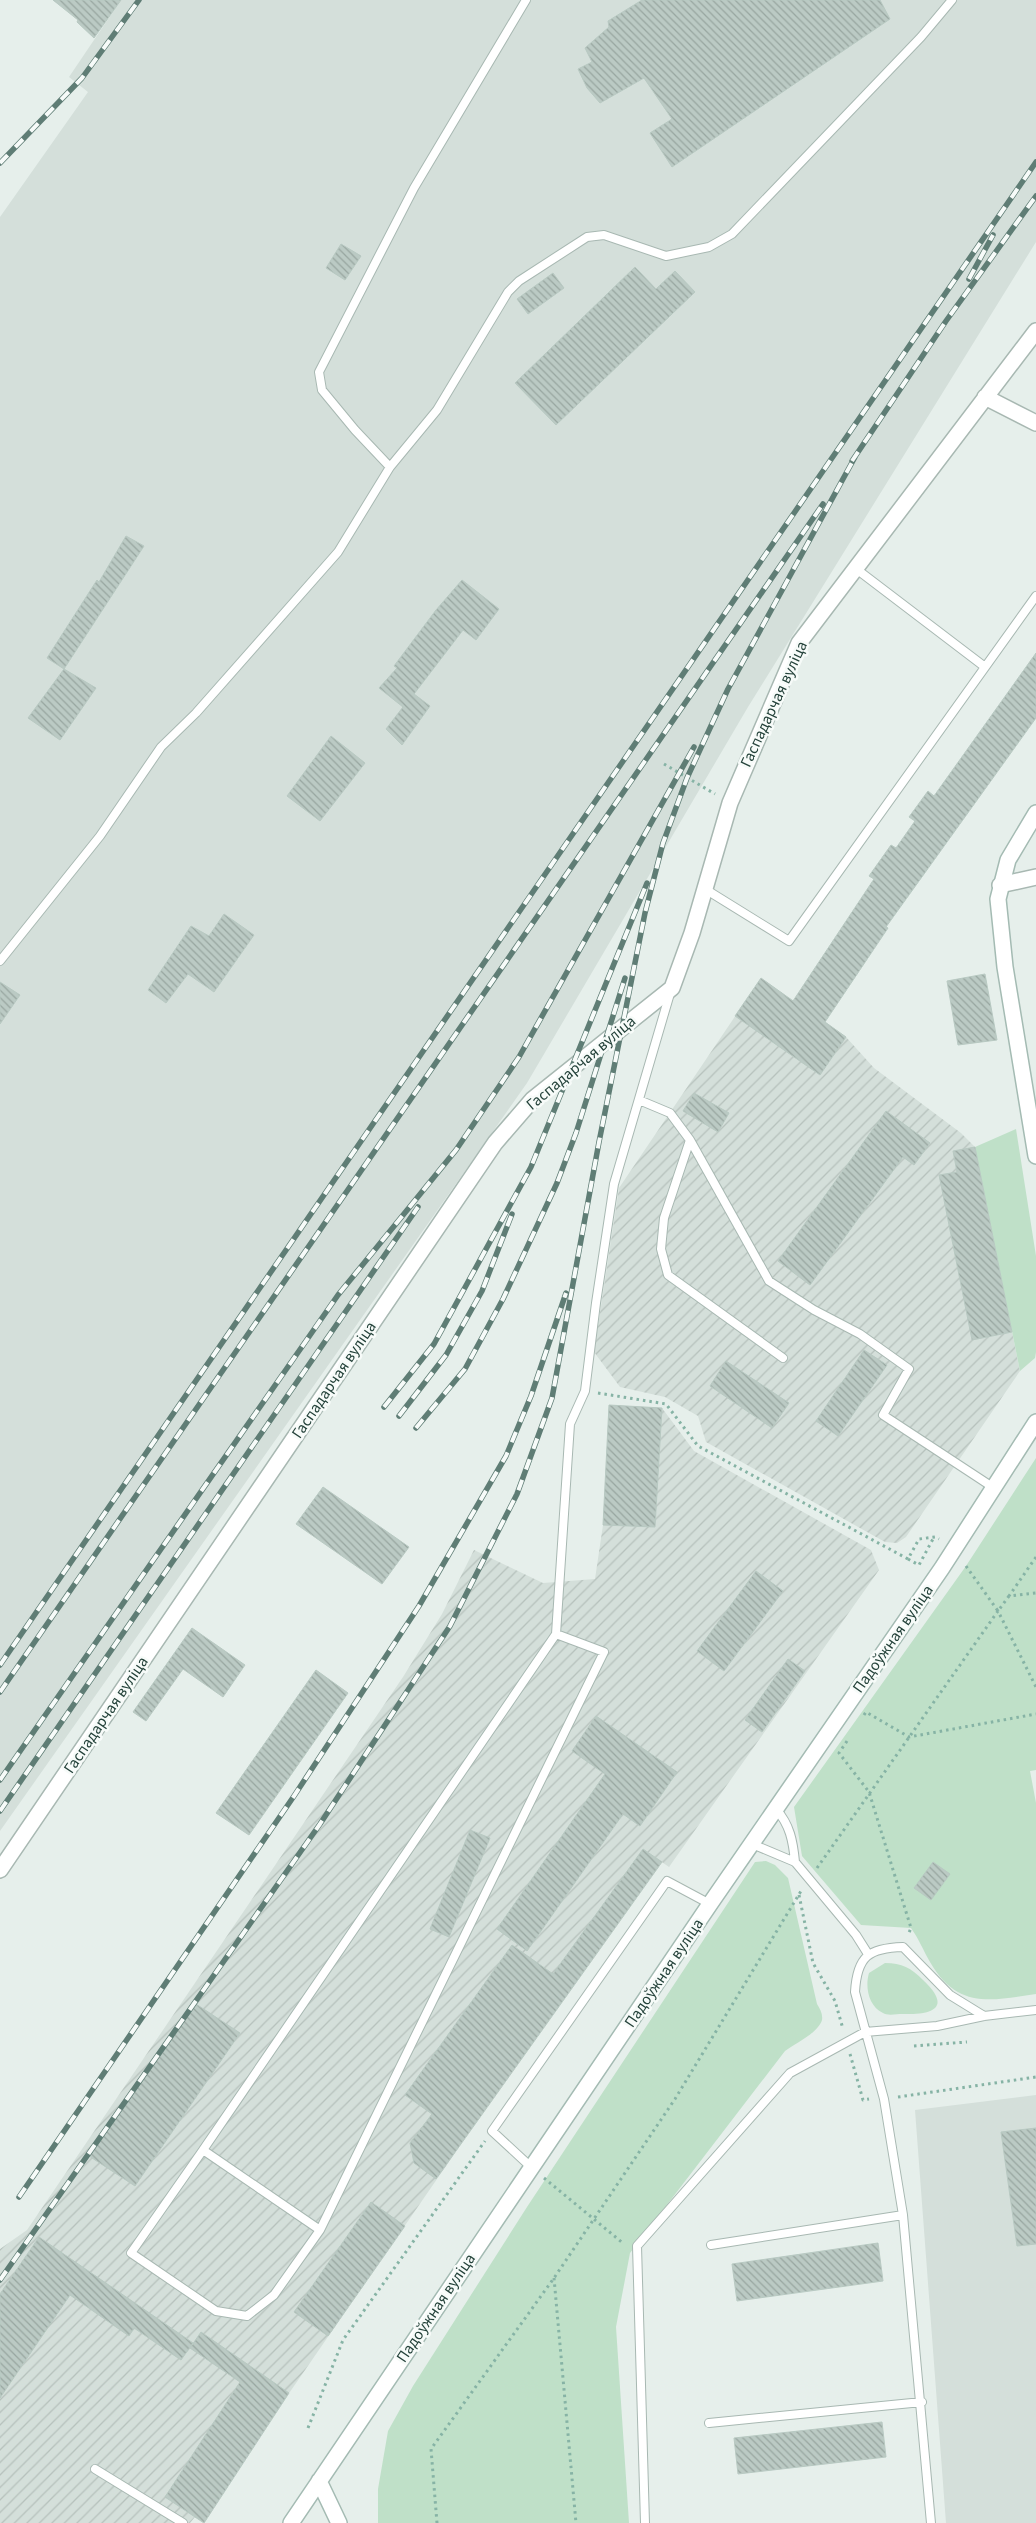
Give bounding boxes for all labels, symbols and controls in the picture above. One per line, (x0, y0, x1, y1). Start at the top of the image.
street label: Гаспадарчая вуліца (735, 637, 813, 771)
street label: Гаспадарчая вуліца (521, 1011, 641, 1115)
street label: Гаспадарчая вуліца (287, 1317, 381, 1443)
street label: Падоўжная вуліца (848, 1581, 938, 1697)
street label: Гаспадарчая вуліца (59, 1652, 153, 1778)
street label: Падоўжная вуліца (619, 1914, 709, 2032)
street label: Падоўжная вуліца (391, 2249, 481, 2367)

